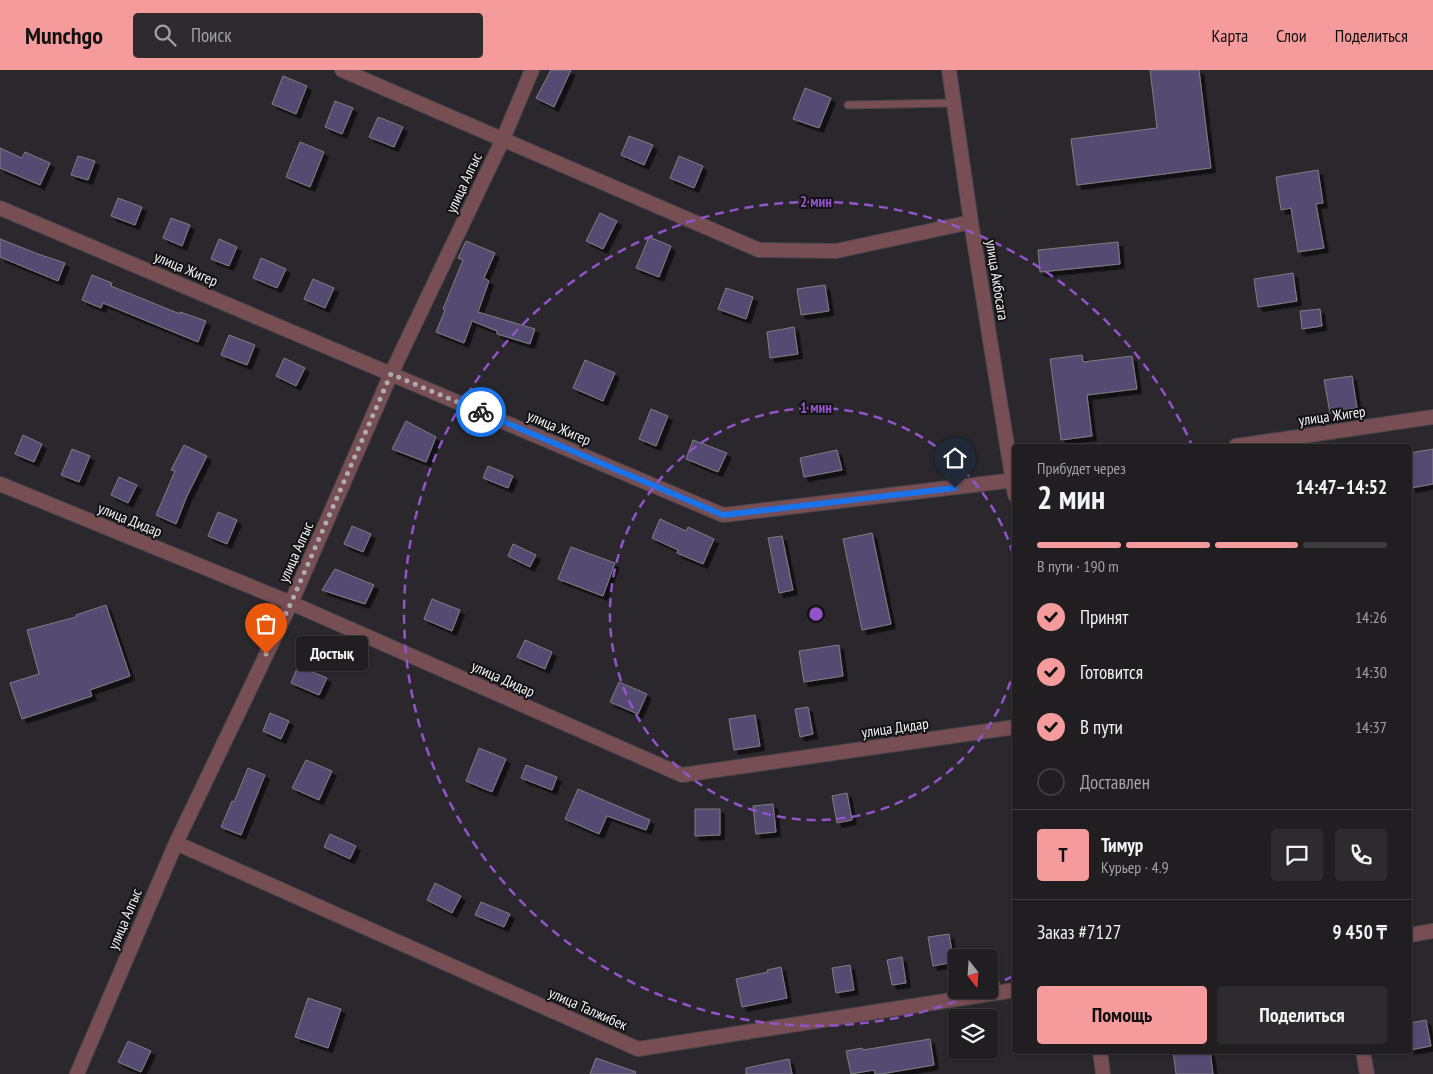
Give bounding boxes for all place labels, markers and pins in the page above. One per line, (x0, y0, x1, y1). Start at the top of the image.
pin (934, 437, 976, 488)
pin (245, 603, 287, 654)
centre of rings (807, 605, 825, 623)
callout: Достық (296, 636, 368, 672)

